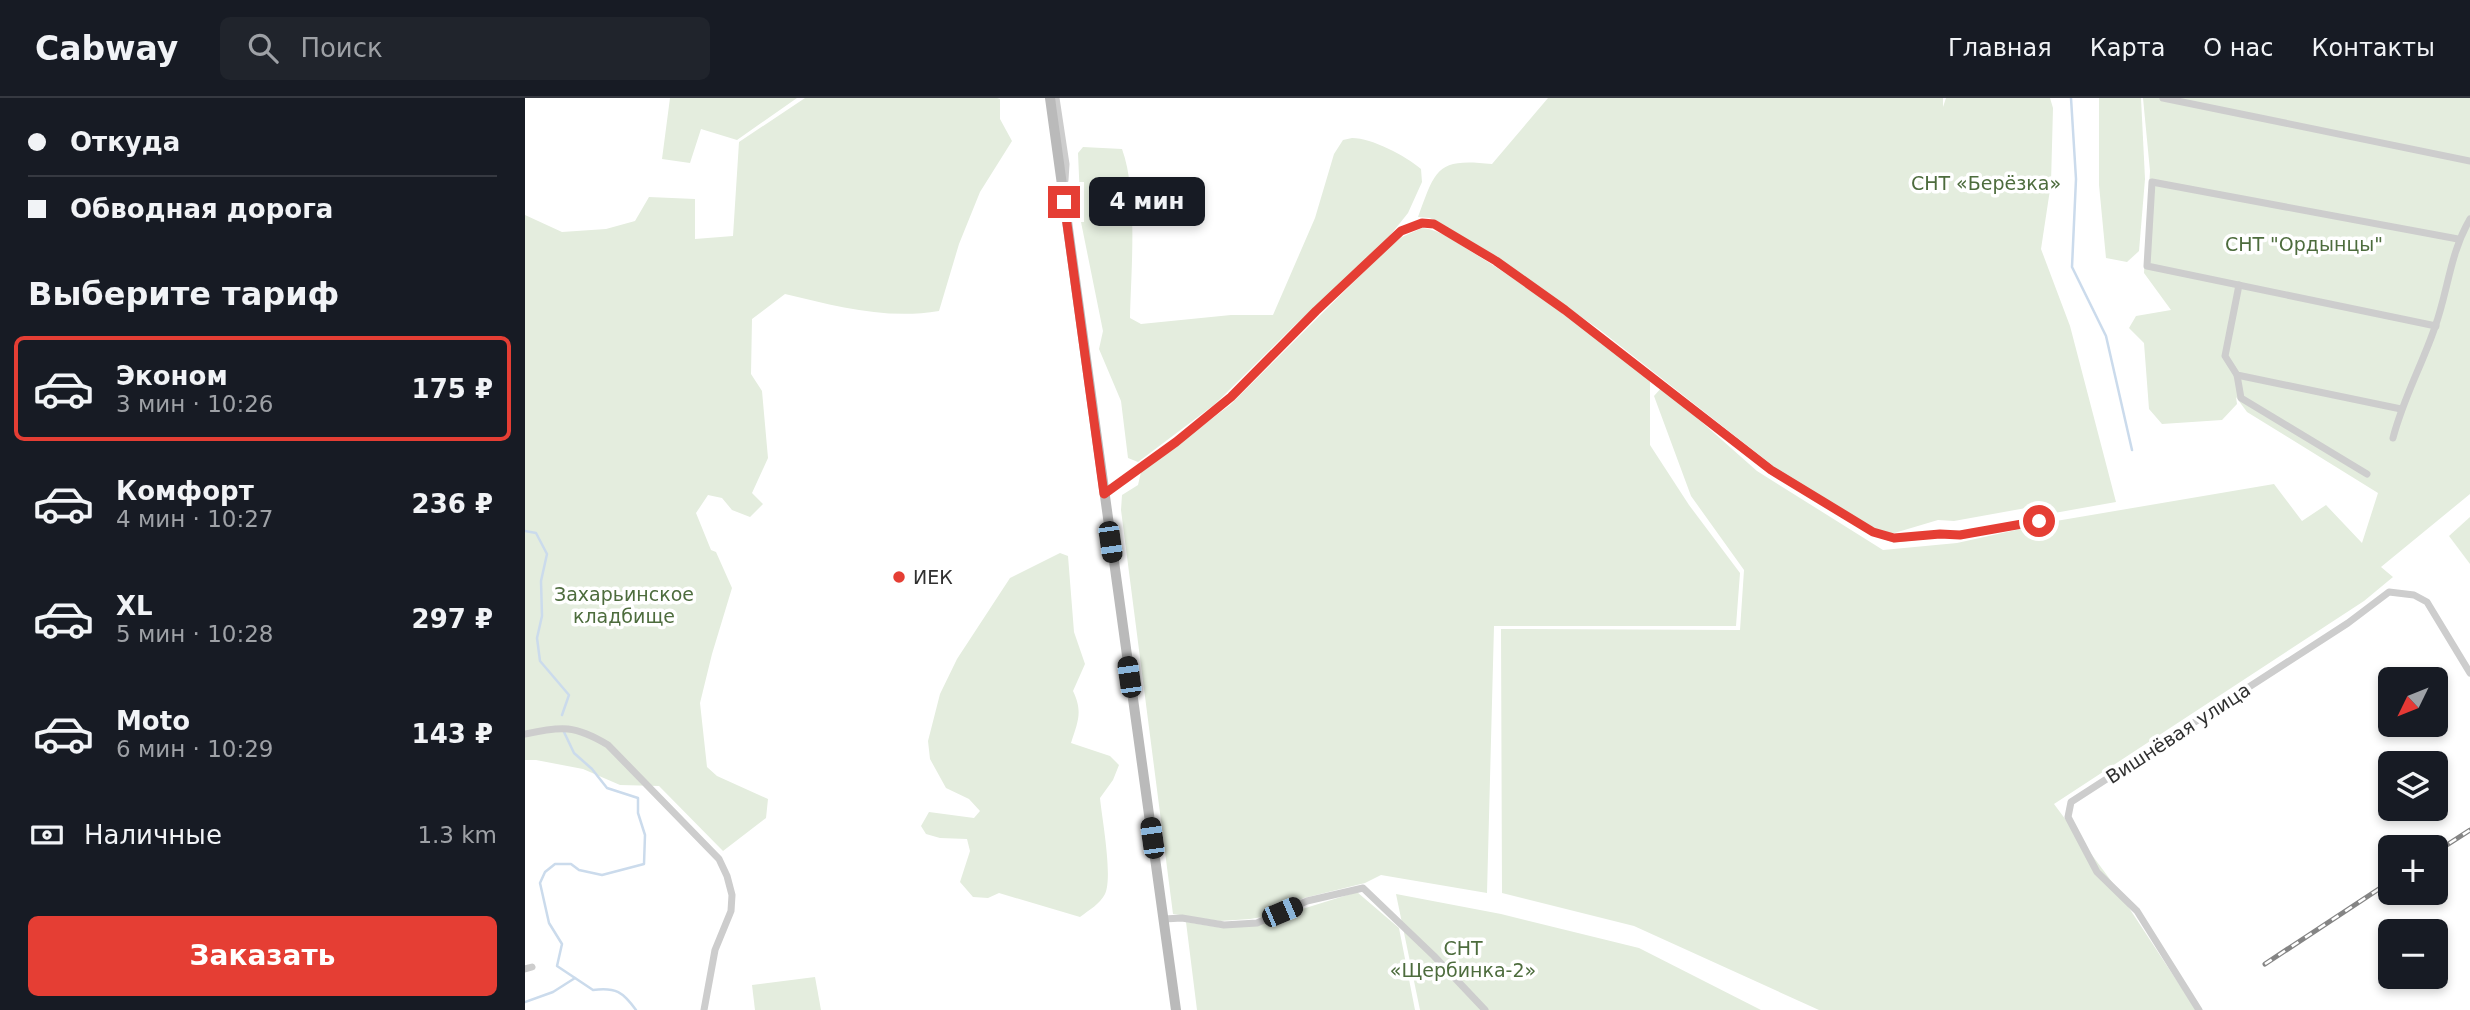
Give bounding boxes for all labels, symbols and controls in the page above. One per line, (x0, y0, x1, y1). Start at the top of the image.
search box (220, 17, 710, 80)
text: Cabway (35, 29, 178, 68)
icon: search (244, 29, 282, 67)
text: Поиск (300, 33, 383, 63)
text: Главная (1948, 34, 2052, 62)
text: Карта (2090, 34, 2165, 62)
text: О нас (2203, 34, 2273, 62)
text: Контакты (2311, 34, 2435, 62)
text: Откуда (70, 127, 180, 157)
park label: СНТ «Берёзка» (1911, 172, 2061, 194)
callout: 4 мин (1089, 178, 1204, 226)
route end (1048, 186, 1080, 218)
text: 4 мин (1110, 188, 1184, 214)
text: Обводная дорога (70, 194, 333, 224)
park label: СНТ "Ордынцы" (2225, 233, 2383, 255)
text: Выберите тариф (28, 275, 339, 313)
icon: car (32, 357, 95, 420)
text: Эконом (116, 361, 228, 391)
text: 175 ₽ (412, 374, 493, 404)
text: 3 мин · 10:26 (116, 391, 274, 417)
icon: car (32, 472, 95, 535)
text: Комфорт (116, 476, 254, 506)
text: 236 ₽ (412, 489, 493, 519)
route start (2023, 505, 2055, 537)
text: 4 мин · 10:27 (116, 506, 274, 532)
car (1097, 520, 1124, 564)
place label: ИЕК (913, 566, 953, 588)
marker: ИЕК (891, 569, 907, 585)
park label: Захарьинское кладбище (554, 583, 694, 627)
icon: car (32, 587, 95, 650)
text: XL (116, 591, 153, 621)
text: 297 ₽ (412, 604, 493, 634)
text: 5 мин · 10:28 (116, 621, 274, 647)
car (1116, 655, 1143, 699)
north arrow (2378, 667, 2448, 737)
map controls (2378, 667, 2448, 989)
street label: Вишнёвая улица (2102, 678, 2254, 788)
icon: car (32, 702, 95, 765)
text: Moto (116, 706, 190, 736)
text: 143 ₽ (412, 719, 493, 749)
text: 6 мин · 10:29 (116, 736, 274, 762)
button: layers (2378, 751, 2448, 821)
icon: cash (28, 816, 66, 854)
car (1139, 816, 1166, 860)
text: Наличные (84, 820, 222, 850)
text: 1.3 km (417, 822, 497, 848)
button: + (2378, 835, 2448, 905)
car (1259, 894, 1306, 930)
button: Заказать (28, 916, 497, 996)
button: − (2378, 919, 2448, 989)
park label: СНТ «Щербинка-2» (1390, 937, 1536, 981)

